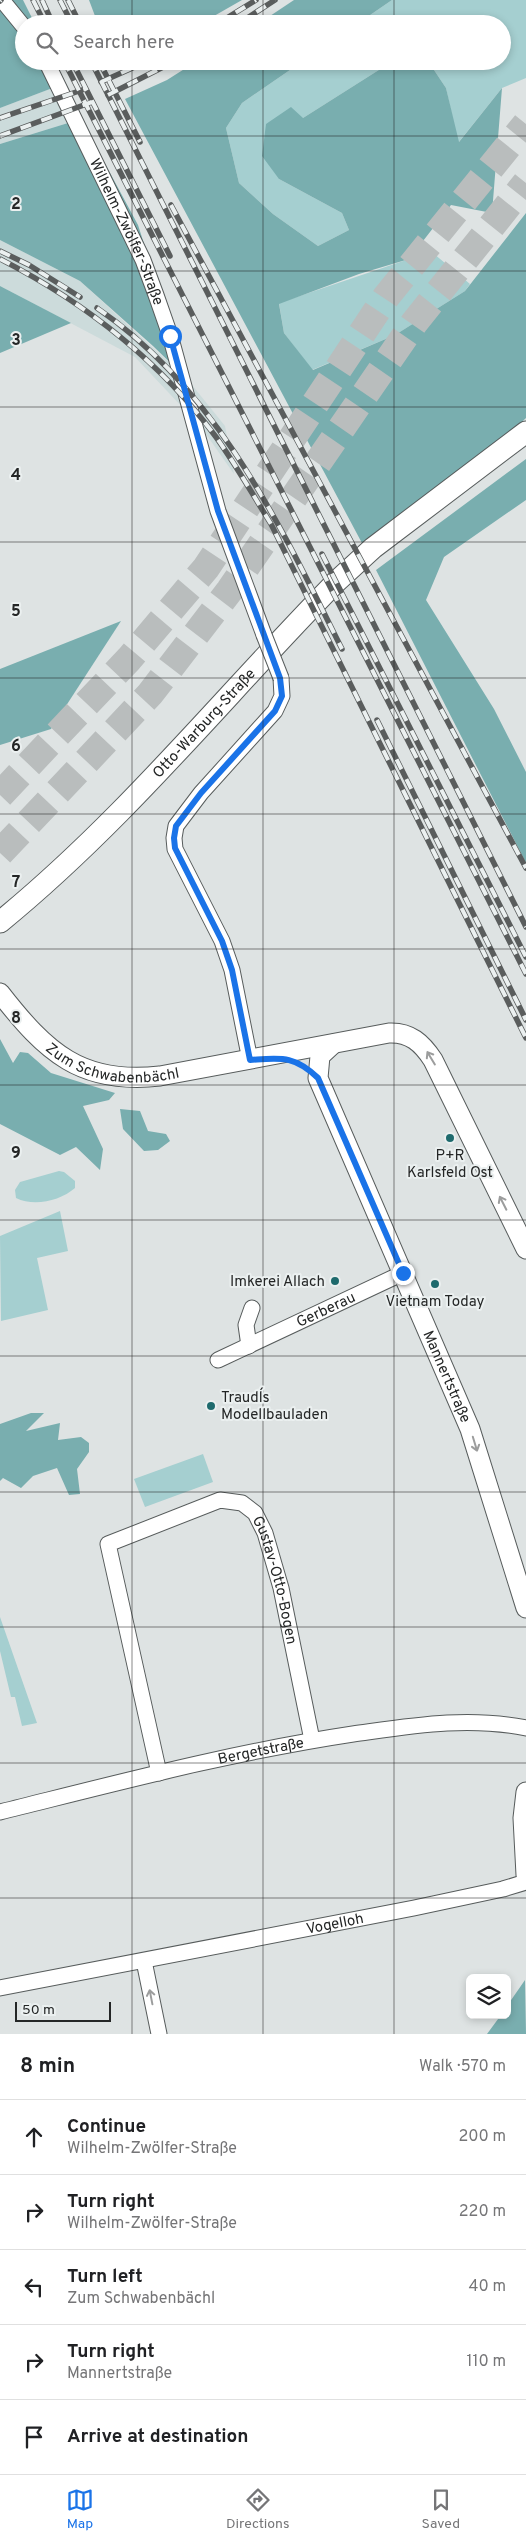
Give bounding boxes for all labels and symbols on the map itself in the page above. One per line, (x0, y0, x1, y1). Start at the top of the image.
street label: Wilhelm-Zwölfer-Straße (84, 156, 167, 308)
text: 2 (11, 195, 21, 215)
route start (159, 325, 182, 348)
text: 3 (11, 331, 21, 351)
text: 4 (11, 466, 21, 486)
text: 5 (11, 602, 21, 622)
street label: Otto-Warburg-Straße (149, 665, 260, 783)
text: 6 (11, 737, 21, 757)
text: 7 (12, 873, 20, 893)
text: 8 (11, 1009, 21, 1029)
street label: Zum Schwabenbächl (41, 1040, 181, 1089)
one-way arrow (425, 1051, 436, 1065)
marker: P+R Karlsfeld Ost (444, 1132, 456, 1144)
text: 9 (11, 1144, 21, 1164)
place label: P+R Karlsfeld Ost (407, 1147, 493, 1183)
one-way arrow (498, 1196, 508, 1211)
route end (392, 1262, 415, 1285)
place label: Imkerei Allach (230, 1273, 325, 1292)
marker: Imkerei Allach (329, 1275, 341, 1287)
marker: Vietnam Today (429, 1278, 441, 1290)
street label: Gerberau (294, 1289, 359, 1333)
place label: Vietnam Today (385, 1293, 485, 1312)
street label: Mannertstraße (418, 1328, 474, 1426)
place label: Traudl´s Modellbauladen (221, 1387, 328, 1425)
marker: Traudl´s Modellbauladen (205, 1400, 217, 1412)
one-way arrow (471, 1436, 481, 1452)
street label: Gustav-Otto-Bogen (247, 1513, 300, 1646)
street label: Bergetstraße (216, 1734, 306, 1770)
street label: Vogelloh (305, 1910, 365, 1940)
one-way arrow (146, 1990, 156, 2006)
scale bar (15, 1999, 111, 2022)

